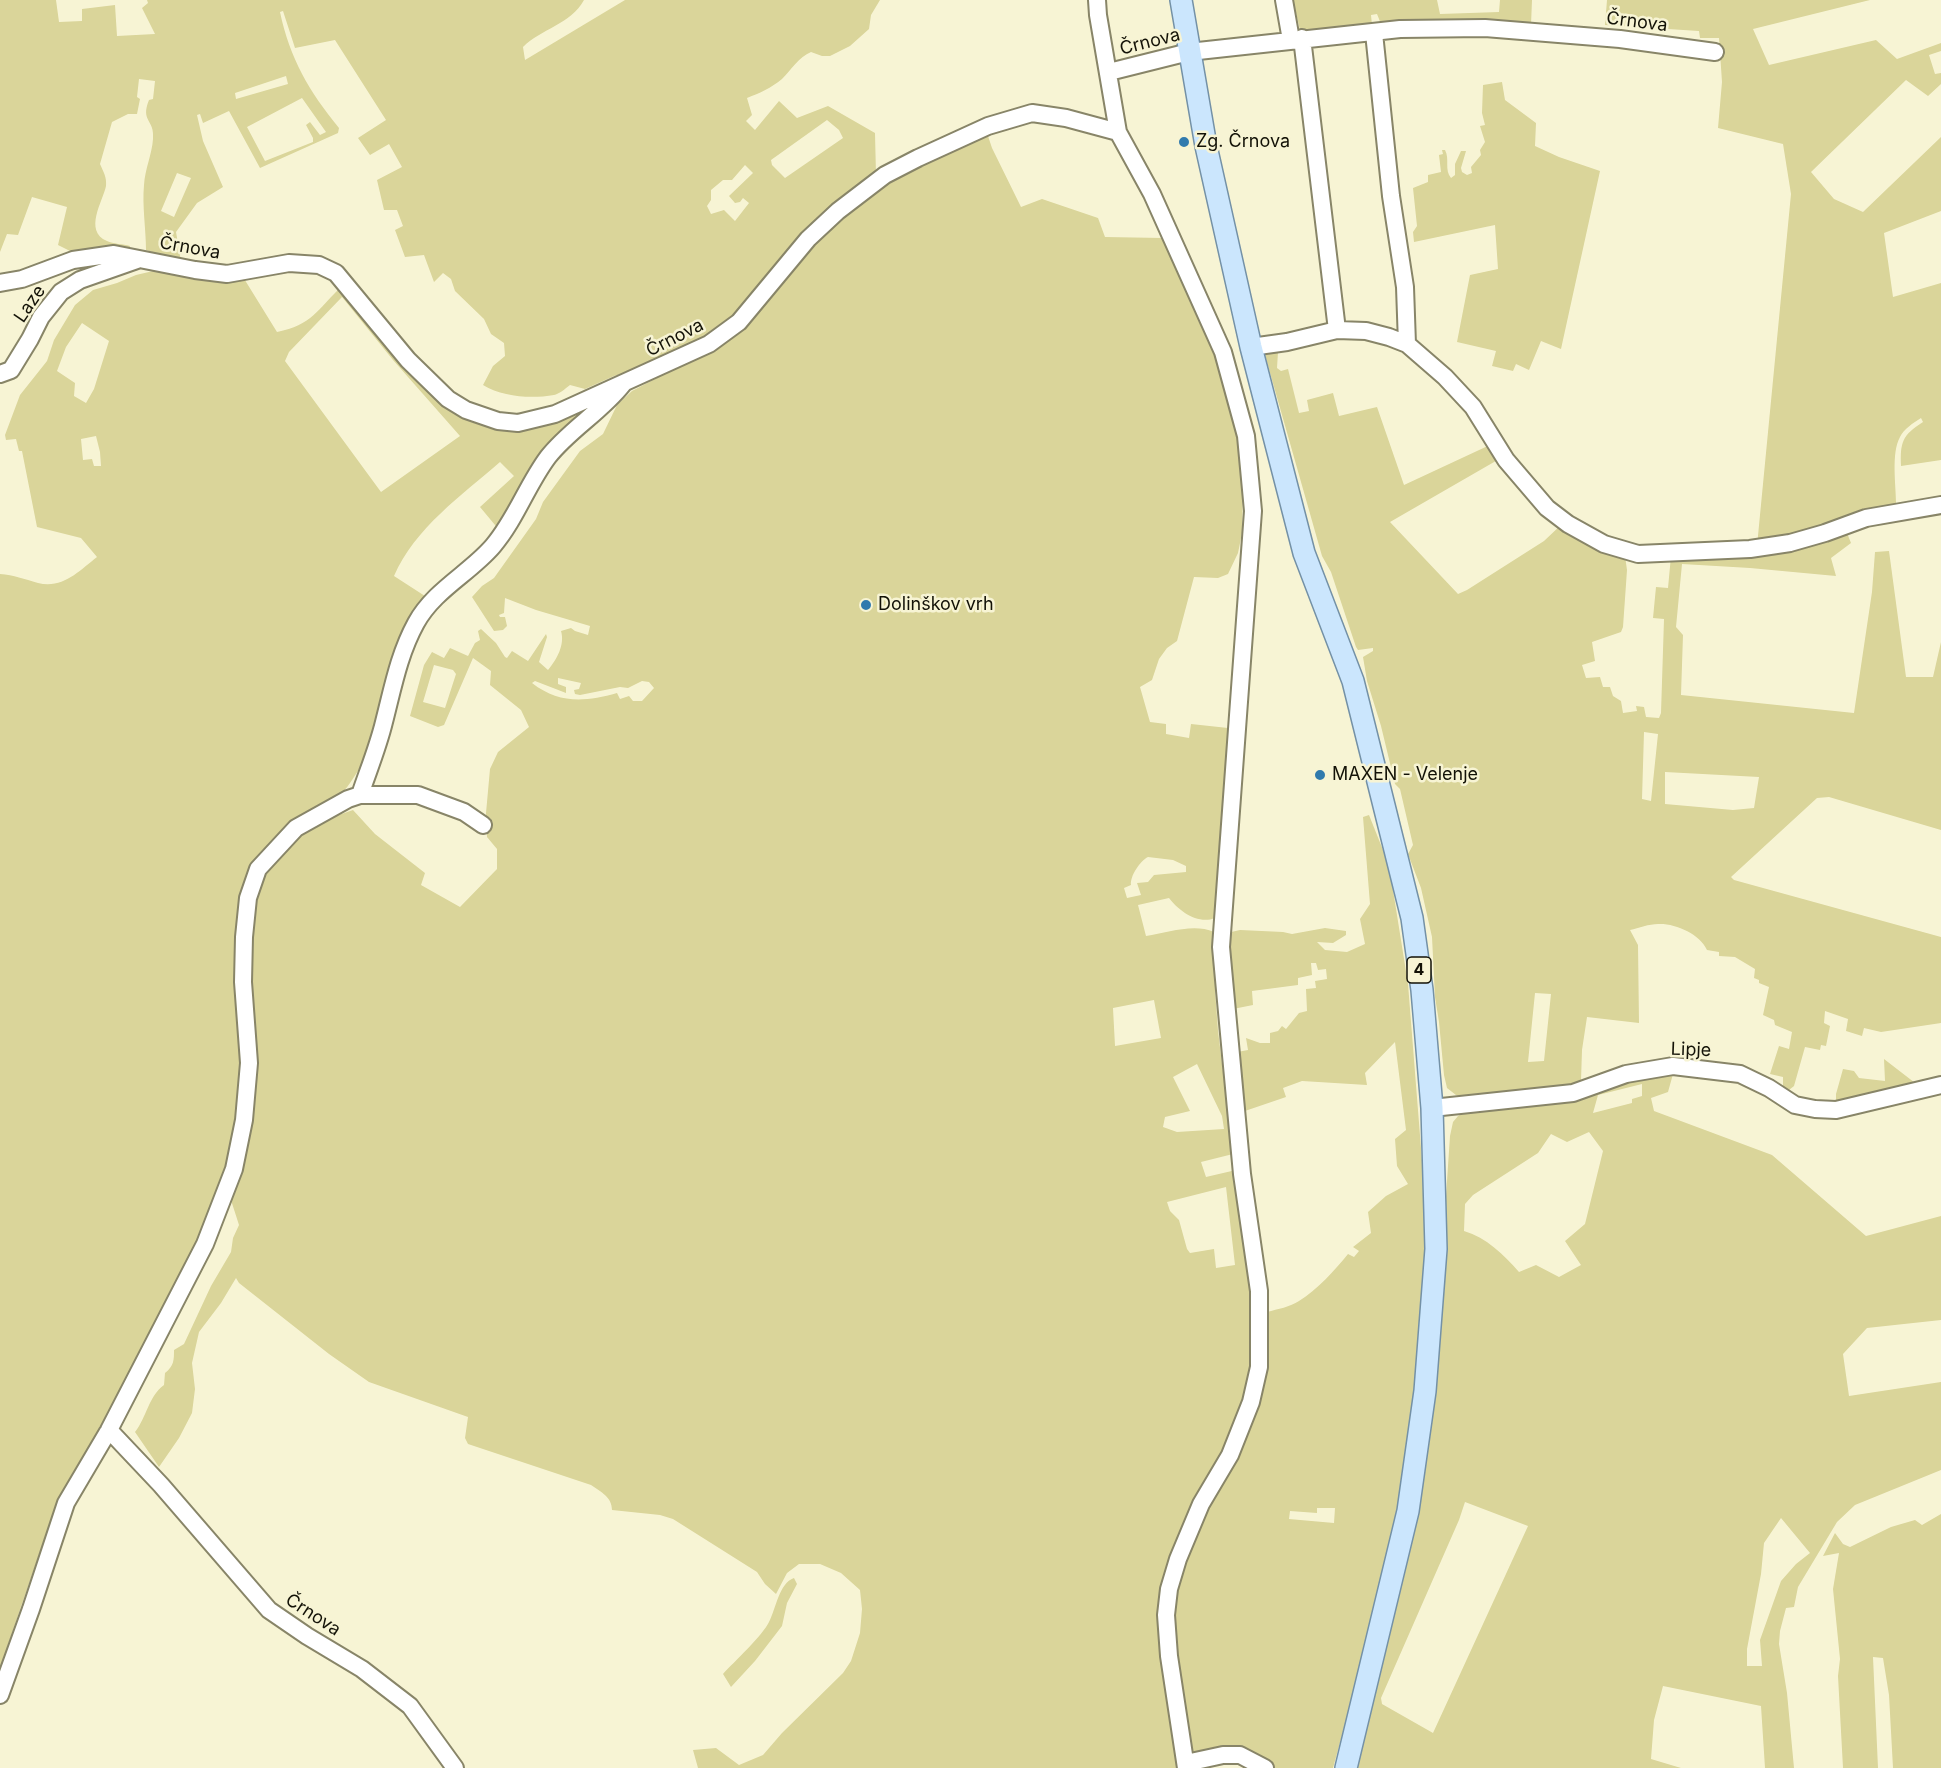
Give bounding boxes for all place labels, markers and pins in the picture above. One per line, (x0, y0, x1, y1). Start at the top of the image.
place label: Zg. Črnova (1196, 131, 1290, 153)
marker: Zg. Črnova (1177, 135, 1191, 149)
place label: Dolinškov vrh (878, 594, 994, 616)
marker: Dolinškov vrh (859, 598, 873, 612)
place label: MAXEN - Velenje (1332, 764, 1478, 786)
marker: MAXEN - Velenje (1313, 768, 1327, 782)

